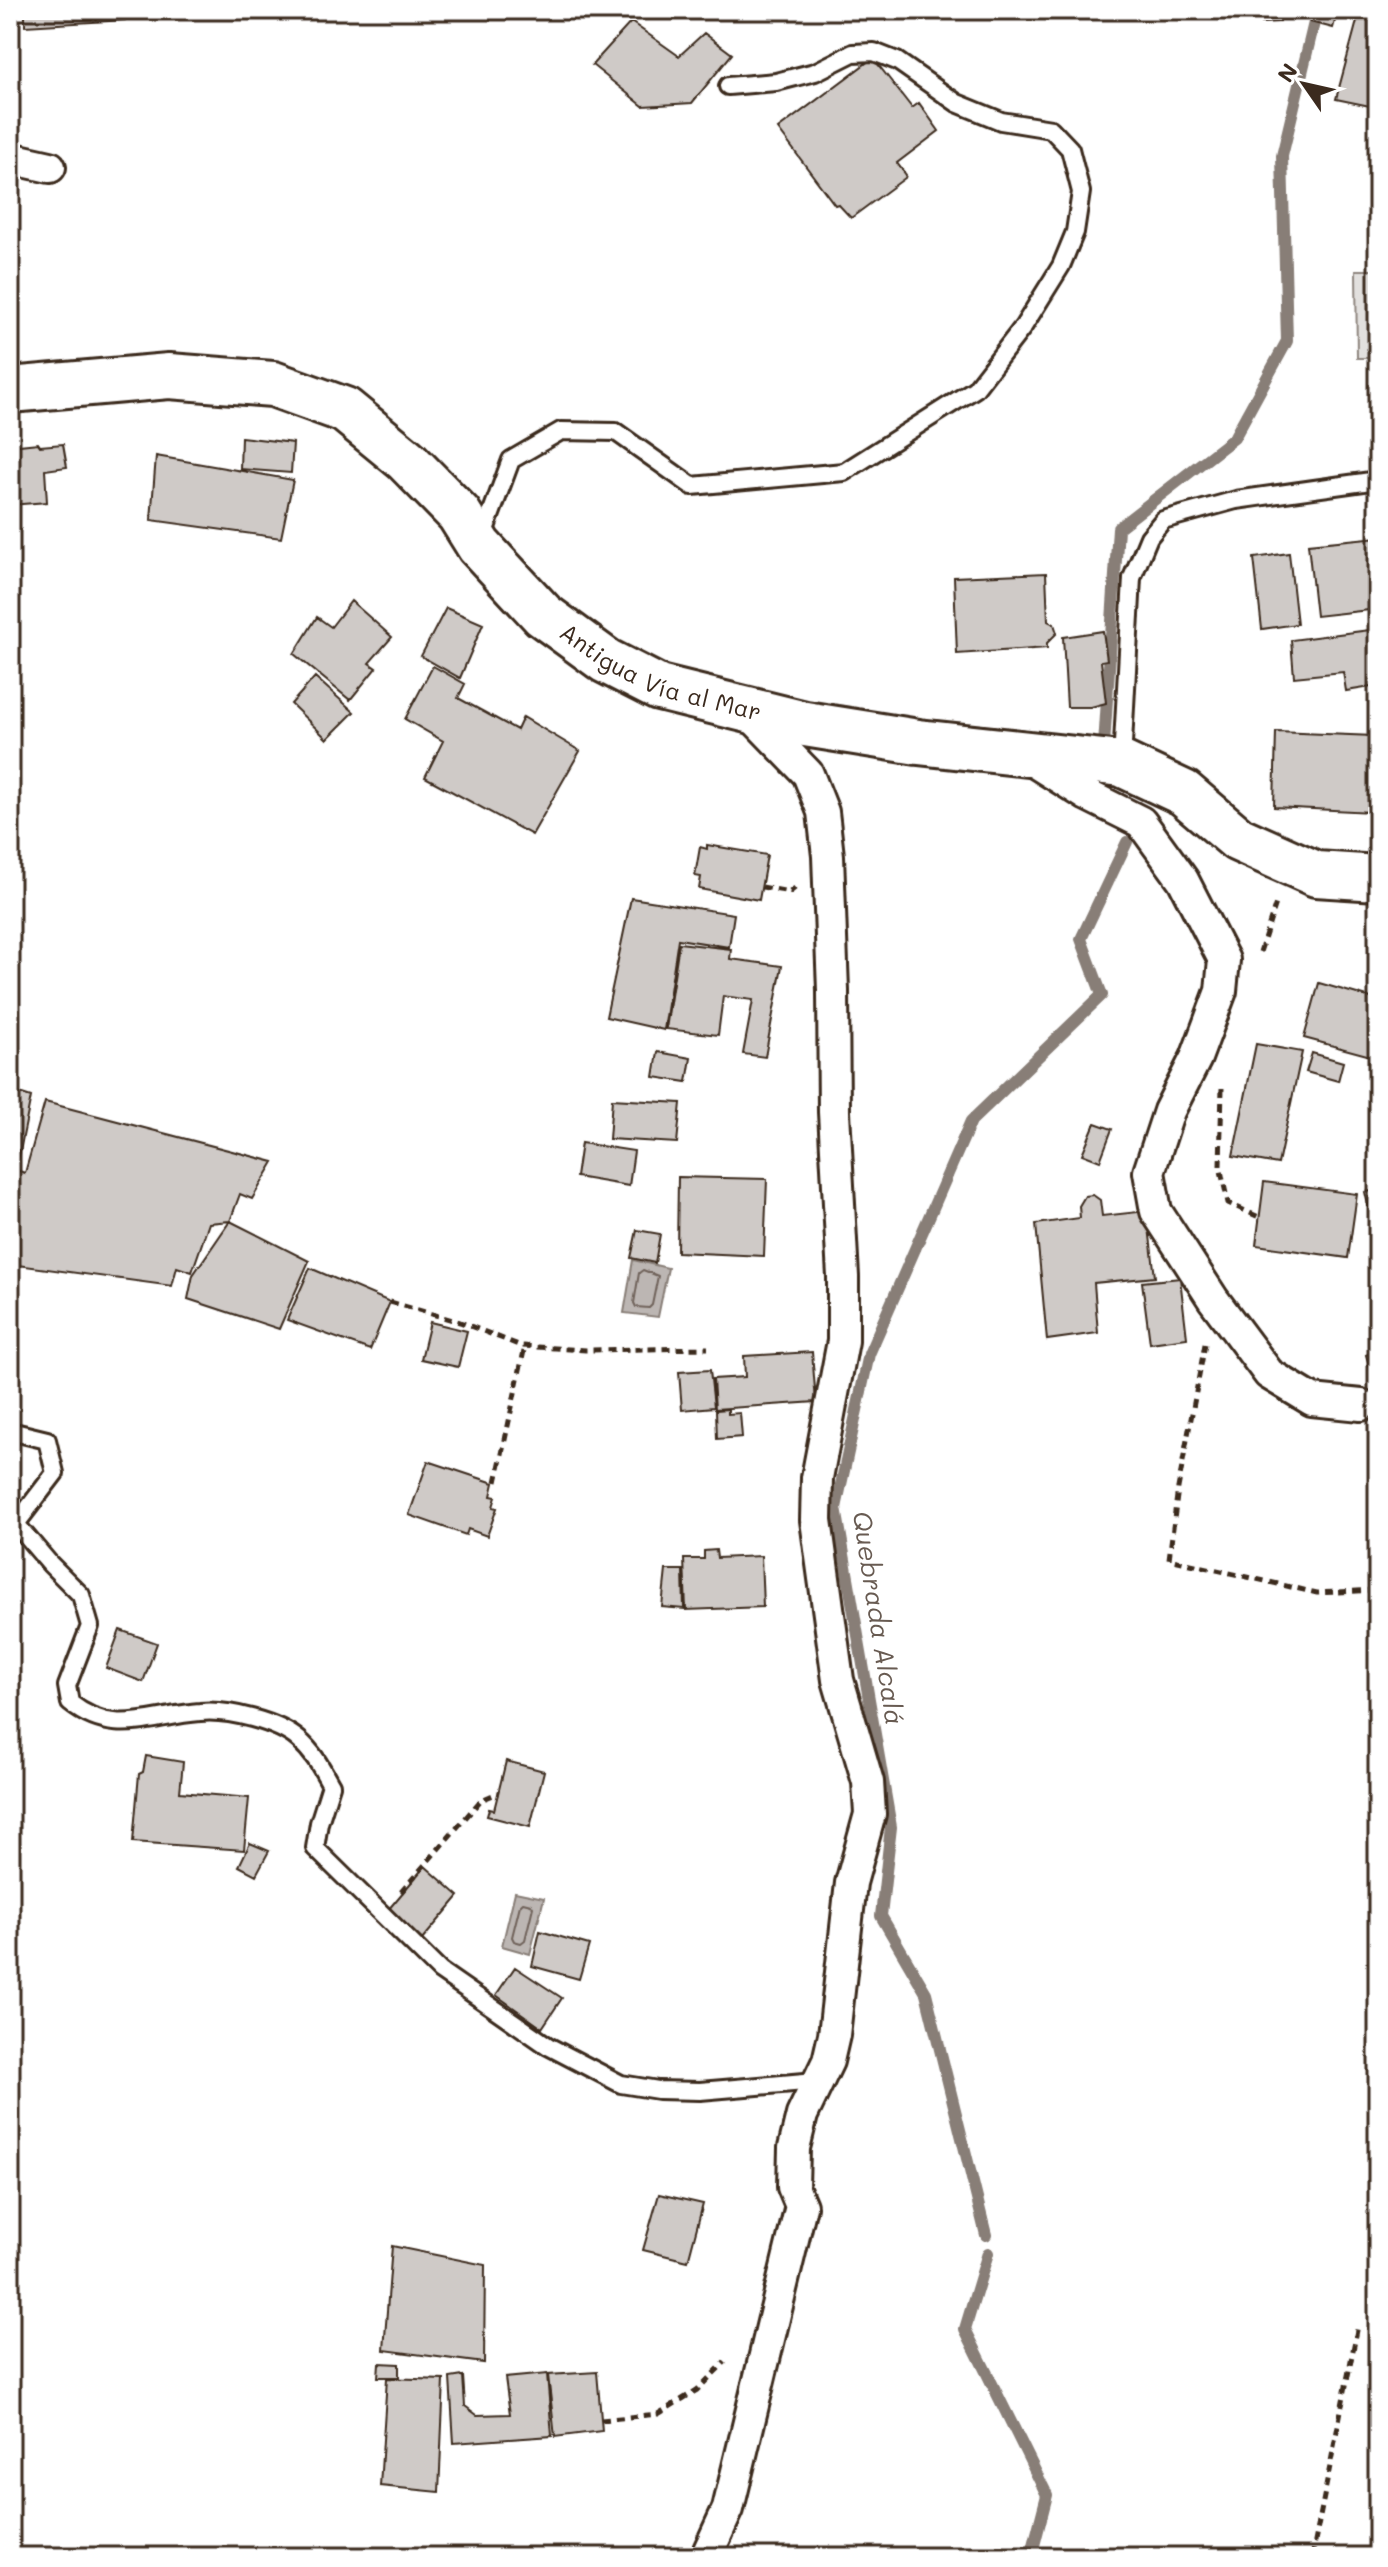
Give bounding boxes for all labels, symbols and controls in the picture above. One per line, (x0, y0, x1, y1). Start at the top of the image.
north arrow (1264, 44, 1344, 124)
text: N (1270, 58, 1304, 88)
street label: Antigua Vía al Mar (554, 616, 765, 727)
water label: Quebrada Alcalá (845, 1508, 913, 1727)

